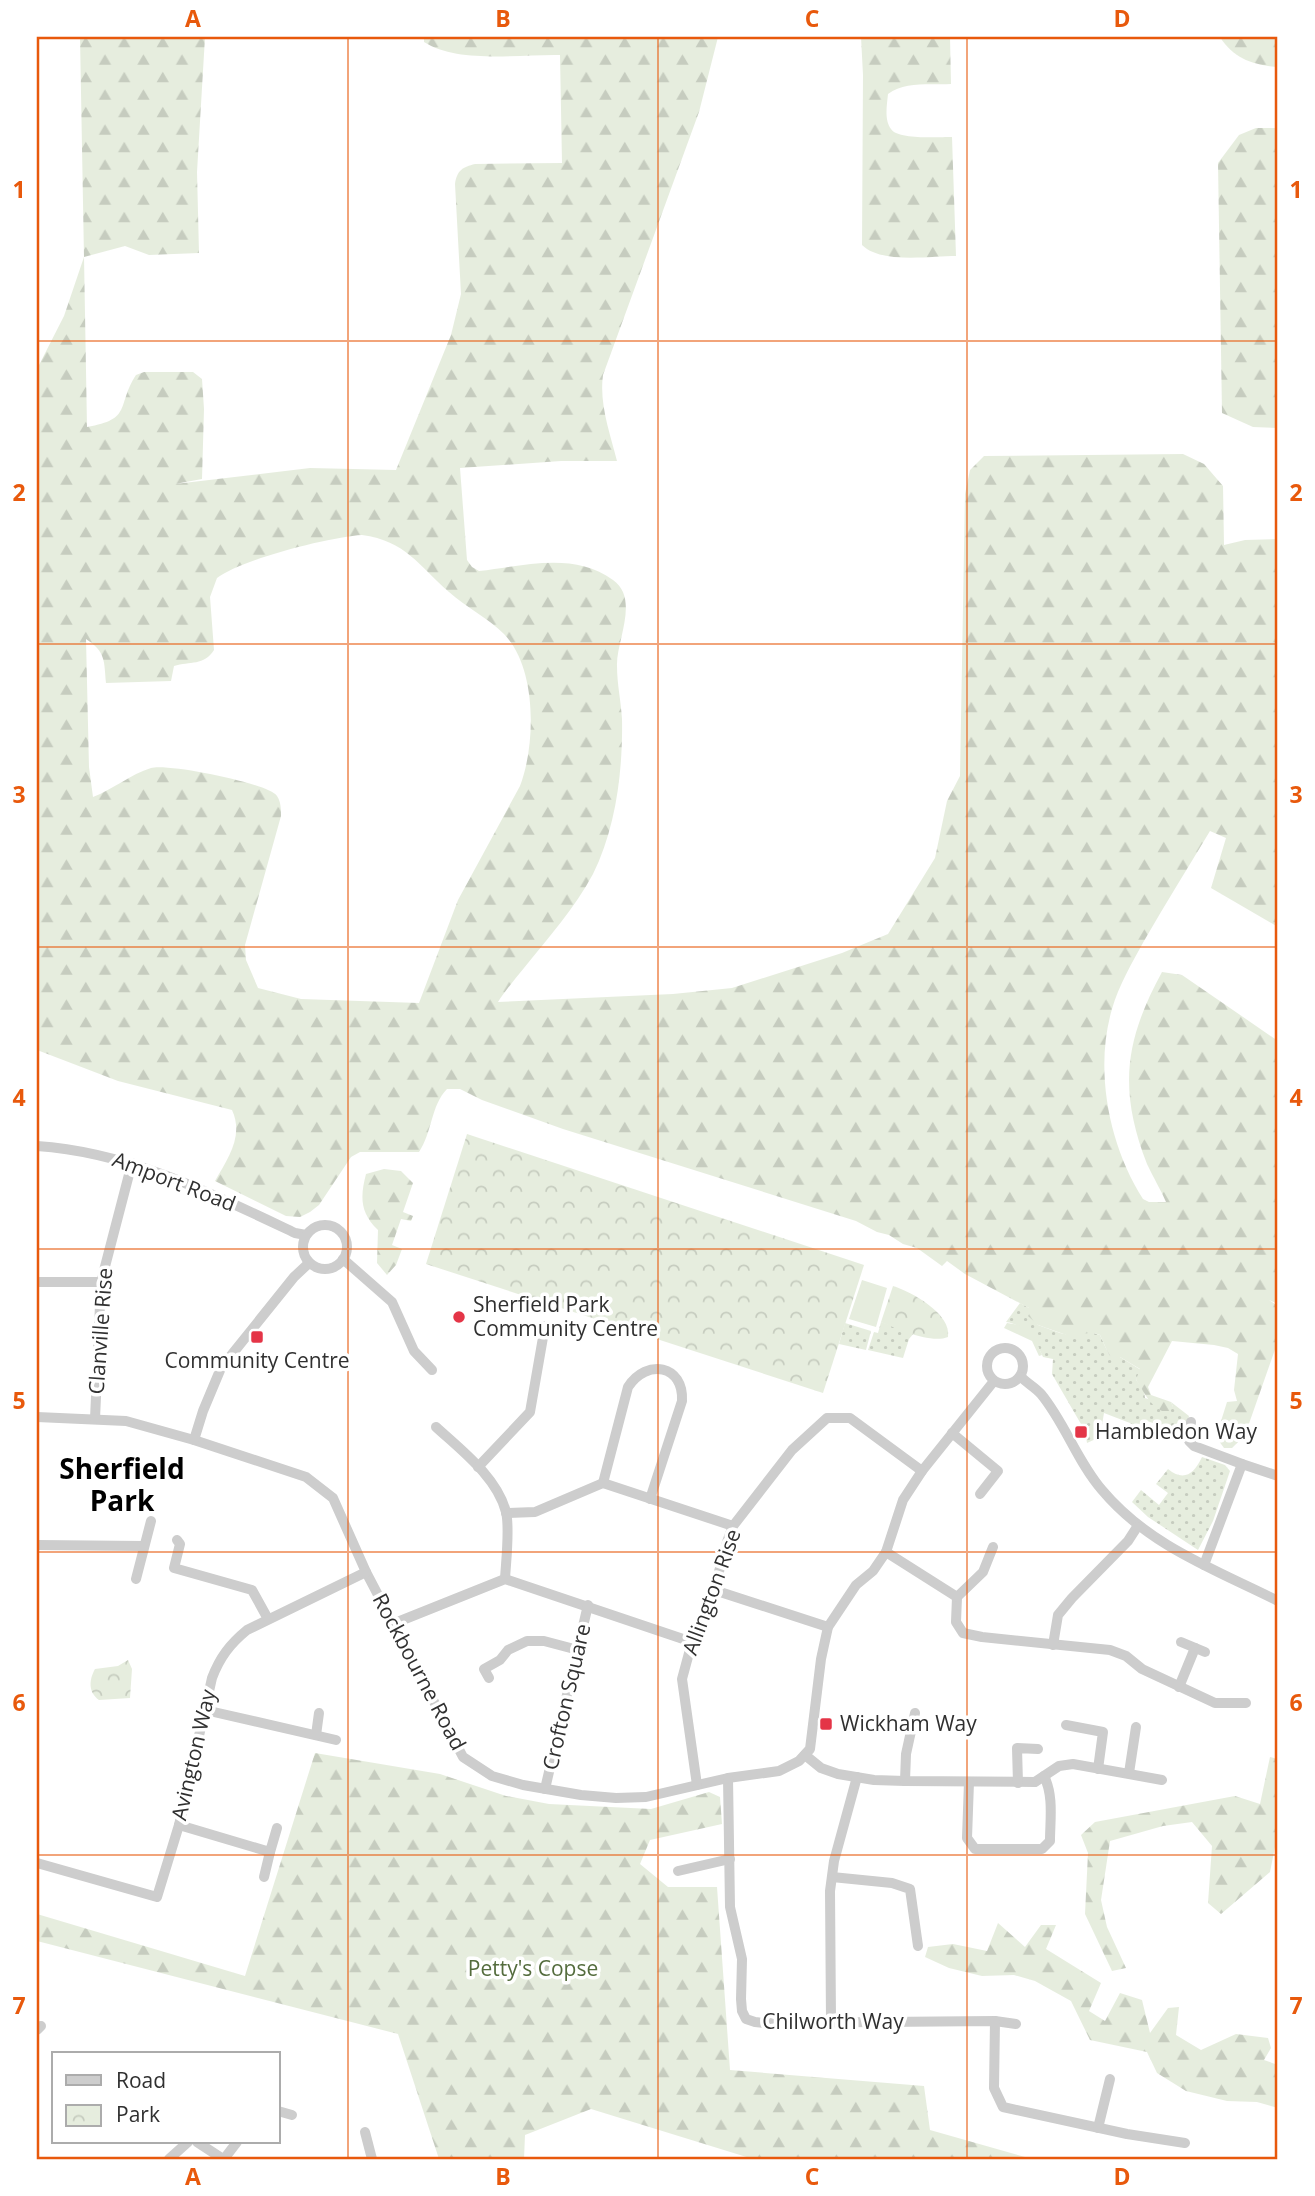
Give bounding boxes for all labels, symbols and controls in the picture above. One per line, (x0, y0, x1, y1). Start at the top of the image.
text: A (185, 2, 201, 34)
text: B (495, 2, 511, 34)
text: C (805, 2, 819, 34)
text: D (1113, 2, 1131, 34)
text: 1 (12, 173, 26, 205)
text: 1 (1289, 173, 1303, 205)
text: 2 (12, 476, 26, 508)
text: 2 (1289, 476, 1303, 508)
text: 3 (12, 778, 26, 810)
text: 3 (1289, 778, 1303, 810)
text: 4 (12, 1081, 26, 1113)
text: 4 (1289, 1081, 1303, 1113)
street label: Amport Road (109, 1145, 240, 1217)
street label: Clanville Rise (82, 1267, 118, 1395)
place label: Sherfield Park Community Centre (473, 1290, 658, 1342)
marker: Sherfield Park Community Centre (451, 1309, 467, 1325)
marker: Community Centre (249, 1329, 265, 1345)
place label: Community Centre (164, 1346, 350, 1374)
text: 5 (12, 1384, 26, 1416)
text: 5 (1289, 1384, 1303, 1416)
place label: Hambledon Way (1095, 1417, 1257, 1445)
marker: Hambledon Way (1073, 1424, 1089, 1440)
district label: Sherfield Park (59, 1449, 185, 1519)
street label: Allington Rise (675, 1525, 747, 1658)
street label: Rockbourne Road (367, 1588, 473, 1755)
street label: Crofton Square (536, 1621, 596, 1773)
text: 6 (12, 1686, 26, 1718)
street label: Avington Way (164, 1686, 222, 1823)
text: 6 (1289, 1686, 1303, 1718)
place label: Wickham Way (840, 1709, 977, 1737)
marker: Wickham Way (818, 1716, 834, 1732)
park label: Petty's Copse (468, 1954, 598, 1982)
text: 7 (12, 1989, 26, 2021)
text: 7 (1289, 1989, 1303, 2021)
street label: Chilworth Way (762, 2007, 904, 2035)
legend (52, 2052, 280, 2144)
text: Road (116, 2066, 166, 2094)
text: Park (116, 2100, 160, 2128)
text: A (185, 2160, 201, 2192)
text: B (495, 2160, 511, 2192)
text: C (805, 2160, 819, 2192)
text: D (1113, 2160, 1131, 2192)

